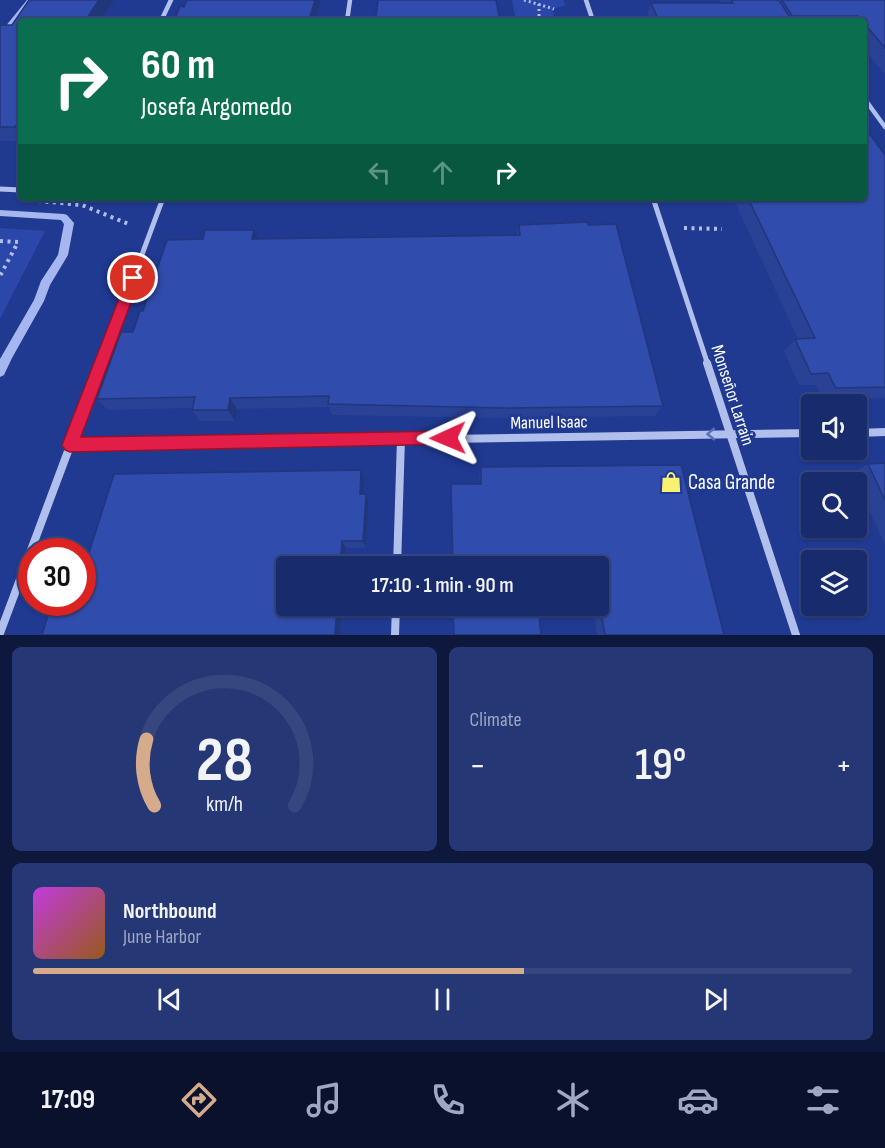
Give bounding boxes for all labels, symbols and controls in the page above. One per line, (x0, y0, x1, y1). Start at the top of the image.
text: 60 m (141, 40, 215, 91)
icon: right (42, 42, 120, 120)
text: Josefa Argomedo (141, 91, 292, 123)
icon: left (363, 156, 396, 189)
icon: ahead (426, 156, 459, 189)
icon: right (489, 156, 522, 189)
pin (107, 252, 158, 303)
icon: arrive (116, 261, 149, 294)
street label: Monseñor Larraín (706, 342, 759, 448)
map controls (801, 394, 867, 616)
button: sound (801, 394, 867, 460)
position arrow (416, 406, 480, 470)
street label: Manuel Isaac (510, 411, 588, 434)
one-way arrow (707, 428, 716, 440)
shop icon: Casa Grande (659, 470, 683, 494)
place label: Casa Grande (688, 470, 775, 495)
button: search (801, 472, 867, 538)
speed limit sign: 30 (18, 538, 96, 616)
button: layers (801, 550, 867, 616)
text: 17:10 · 1 min · 90 m (371, 572, 514, 599)
text: Climate (470, 708, 522, 732)
text: 28 (196, 724, 253, 799)
text: 19° (635, 738, 686, 793)
text: − (470, 746, 486, 786)
text: + (836, 746, 852, 786)
text: km/h (206, 792, 243, 817)
text: Northbound (123, 898, 217, 925)
text: June Harbor (123, 925, 201, 949)
icon: previous (153, 983, 186, 1016)
icon: pause (426, 983, 459, 1016)
icon: next (699, 983, 732, 1016)
icon: directions (178, 1079, 220, 1121)
icon: music (303, 1079, 345, 1121)
icon: phone (427, 1079, 469, 1121)
icon: climate (552, 1079, 594, 1121)
icon: car (677, 1079, 719, 1121)
icon: filters (802, 1079, 844, 1121)
text: 17:09 (41, 1084, 95, 1116)

